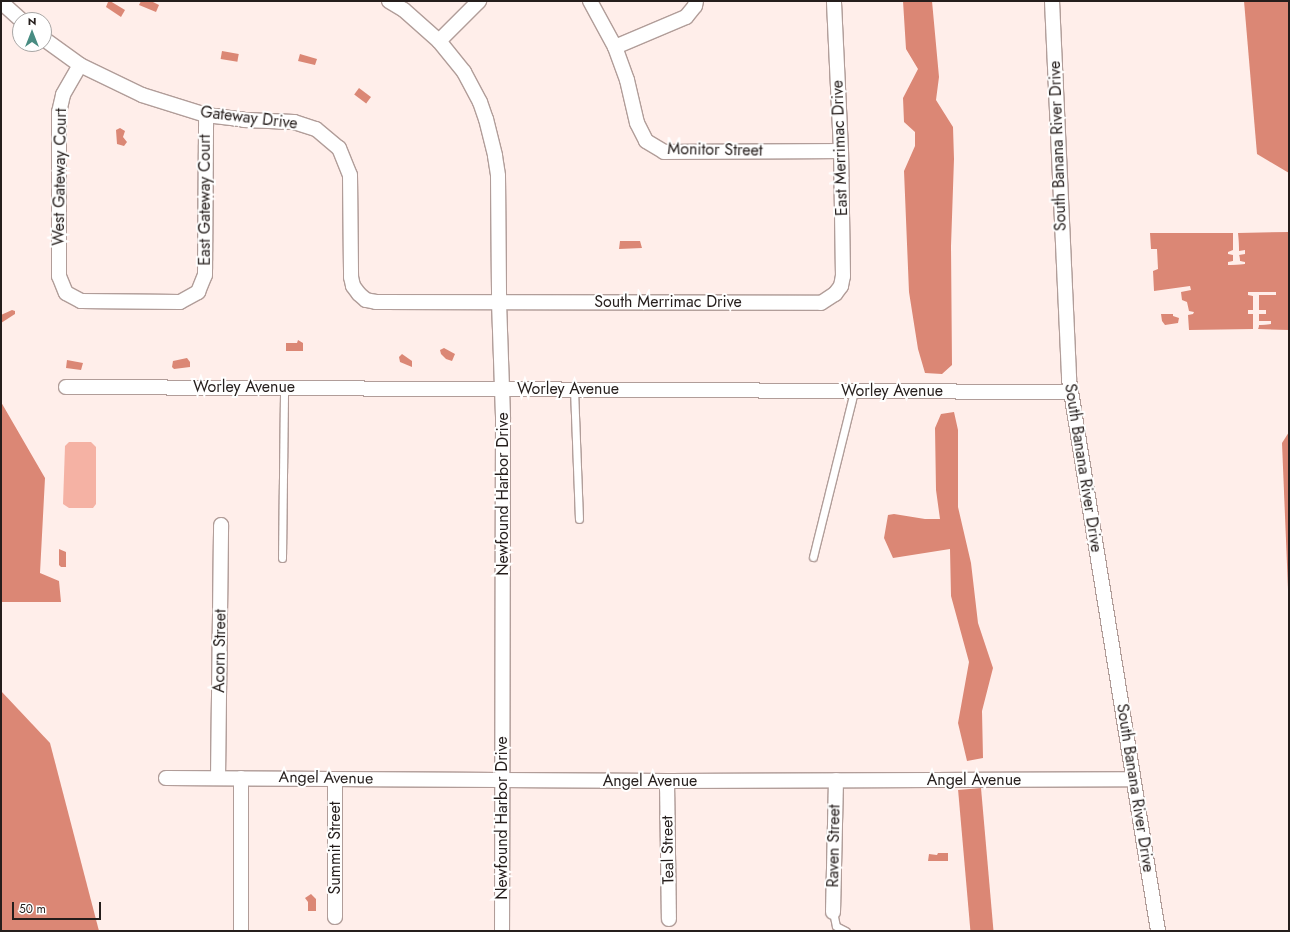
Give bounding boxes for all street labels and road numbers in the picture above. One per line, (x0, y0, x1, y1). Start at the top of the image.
street label: South Banana River Drive (1045, 60, 1071, 232)
street label: East Merrimac Drive (828, 80, 852, 216)
street label: Gateway Drive (199, 103, 299, 133)
street label: West Gateway Court (49, 108, 71, 246)
street label: East Gateway Court (195, 134, 215, 266)
street label: Monitor Street (667, 140, 763, 160)
street label: South Merrimac Drive (594, 292, 742, 312)
street label: Worley Avenue (193, 377, 295, 397)
street label: Worley Avenue (517, 379, 619, 399)
street label: Worley Avenue (841, 381, 943, 401)
street label: South Banana River Drive (1060, 382, 1106, 554)
street label: Newfound Harbor Drive (493, 412, 513, 576)
street label: Acorn Street (210, 609, 230, 693)
street label: South Banana River Drive (1112, 702, 1158, 874)
street label: Newfound Harbor Drive (492, 736, 512, 900)
street label: Angel Avenue (279, 768, 373, 788)
street label: Angel Avenue (927, 770, 1021, 790)
street label: Angel Avenue (603, 771, 697, 791)
street label: Summit Street (325, 801, 345, 895)
street label: Raven Street (824, 804, 844, 888)
street label: Teal Street (658, 816, 678, 884)

